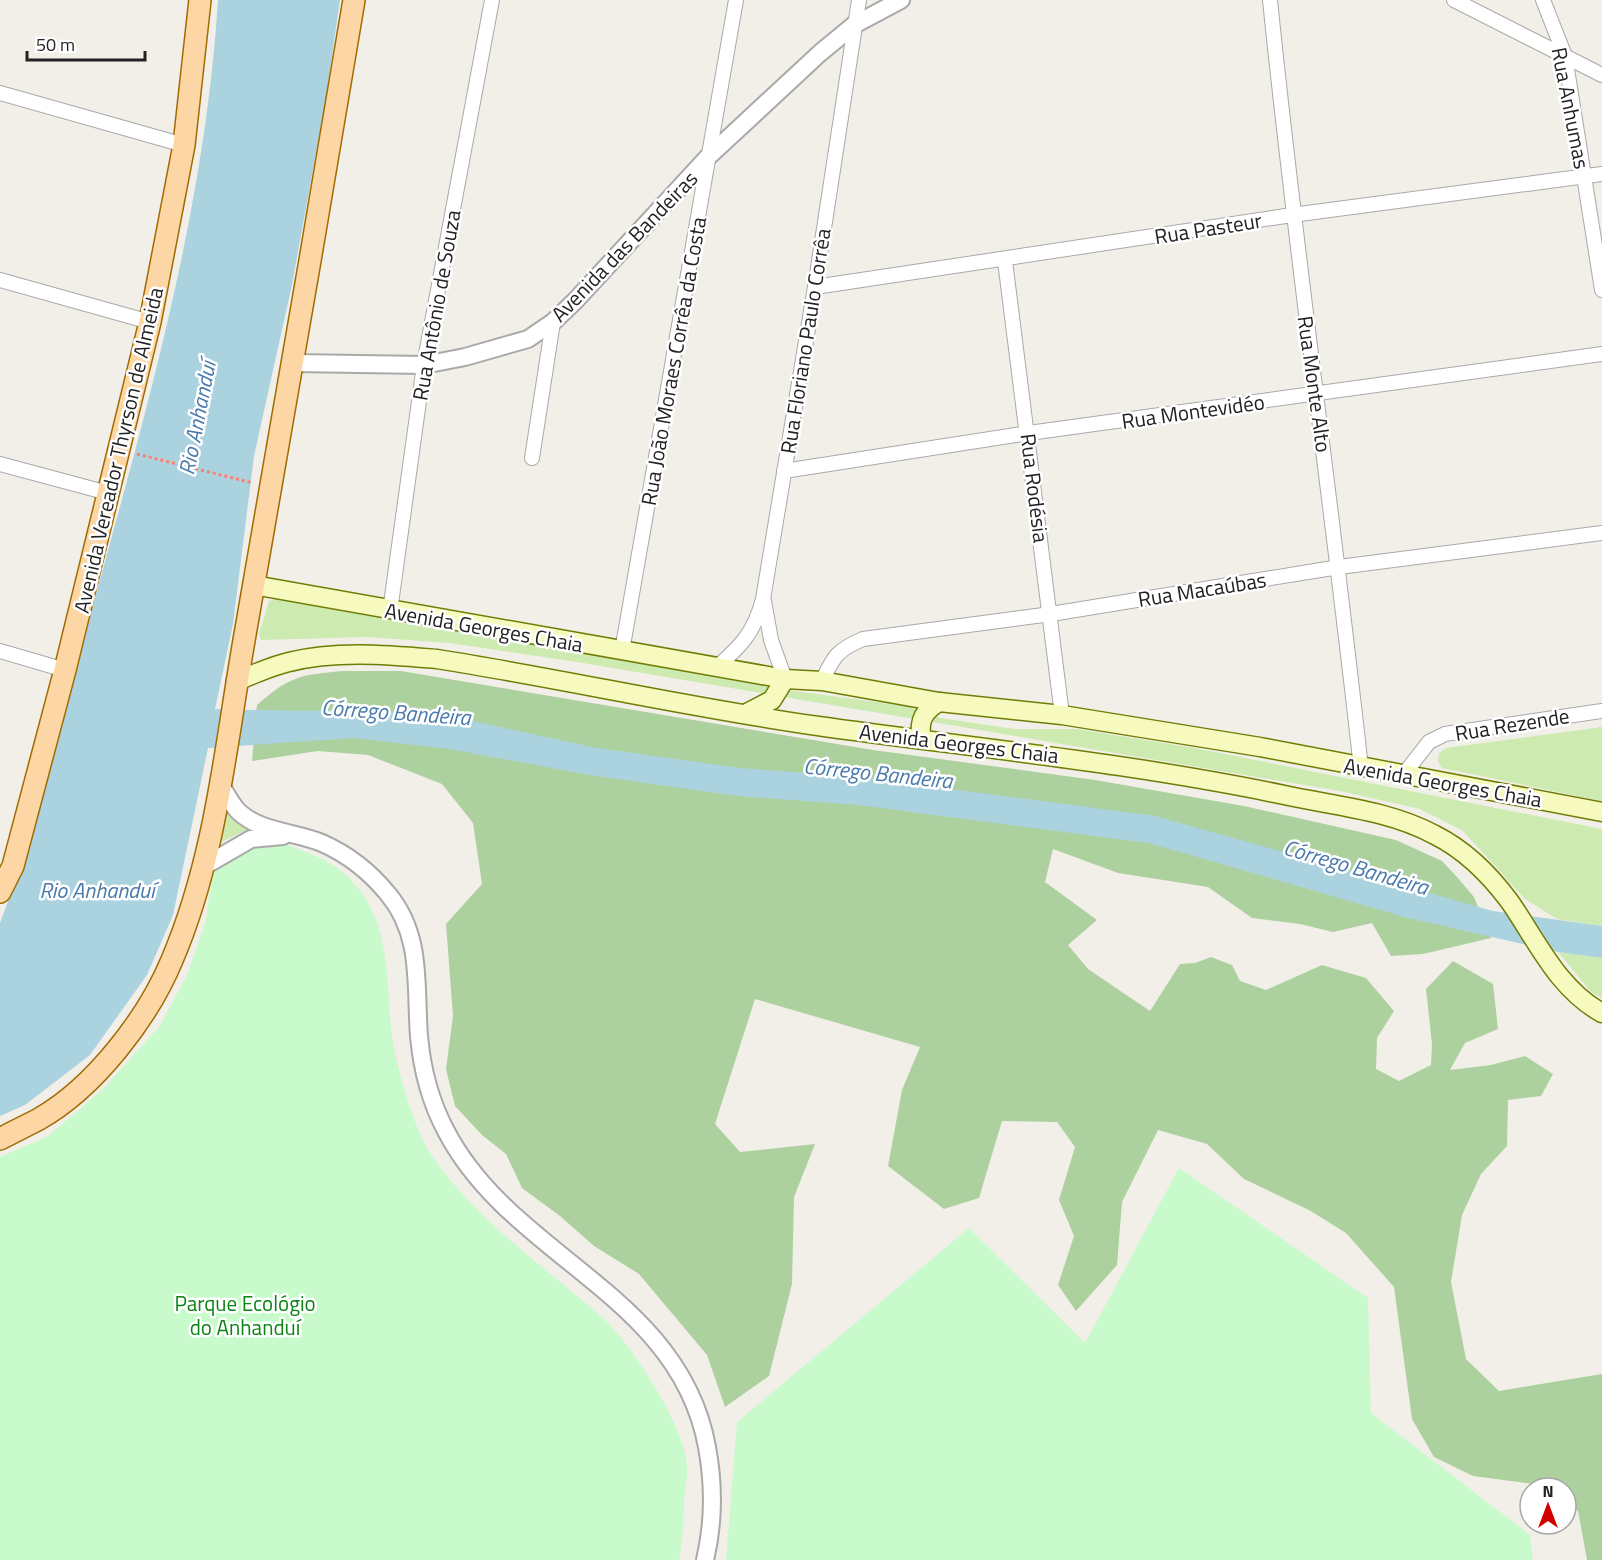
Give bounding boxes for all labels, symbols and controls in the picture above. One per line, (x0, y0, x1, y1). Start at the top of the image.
scale bar (27, 24, 146, 62)
text: 50 m (36, 31, 75, 58)
street label: Rua Anhumas (1544, 44, 1598, 172)
street label: Avenida das Bandeiras (543, 163, 705, 329)
street label: Rua Pasteur (1152, 204, 1264, 252)
street label: Rua Antônio de Souza (403, 207, 469, 403)
street label: Rua João Moraes Corrêa da Costa (632, 214, 714, 508)
street label: Rua Floriano Paulo Corrêa (771, 226, 839, 456)
street label: Avenida Vereador Thyrson de Almeida (65, 283, 171, 616)
street label: Rua Monte Alto (1290, 314, 1340, 454)
water label: Rio Anhanduí (169, 353, 226, 478)
street label: Rua Montevidéo (1119, 385, 1267, 437)
street label: Rua Rodésia (1012, 432, 1058, 545)
street label: Rua Macaúbas (1136, 563, 1268, 615)
street label: Avenida Georges Chaia (382, 594, 586, 660)
water label: Córrego Bandeira (320, 690, 474, 734)
street label: Rua Rezende (1452, 699, 1572, 749)
street label: Avenida Georges Chaia (857, 715, 1061, 771)
water label: Córrego Bandeira (802, 748, 956, 798)
street label: Avenida Georges Chaia (1341, 749, 1545, 815)
water label: Córrego Bandeira (1279, 830, 1434, 904)
water label: Rio Anhanduí (39, 873, 160, 907)
park label: Parque Ecológio do Anhanduí (174, 1287, 316, 1343)
north arrow (1518, 1476, 1578, 1536)
text: N (1542, 1479, 1554, 1503)

